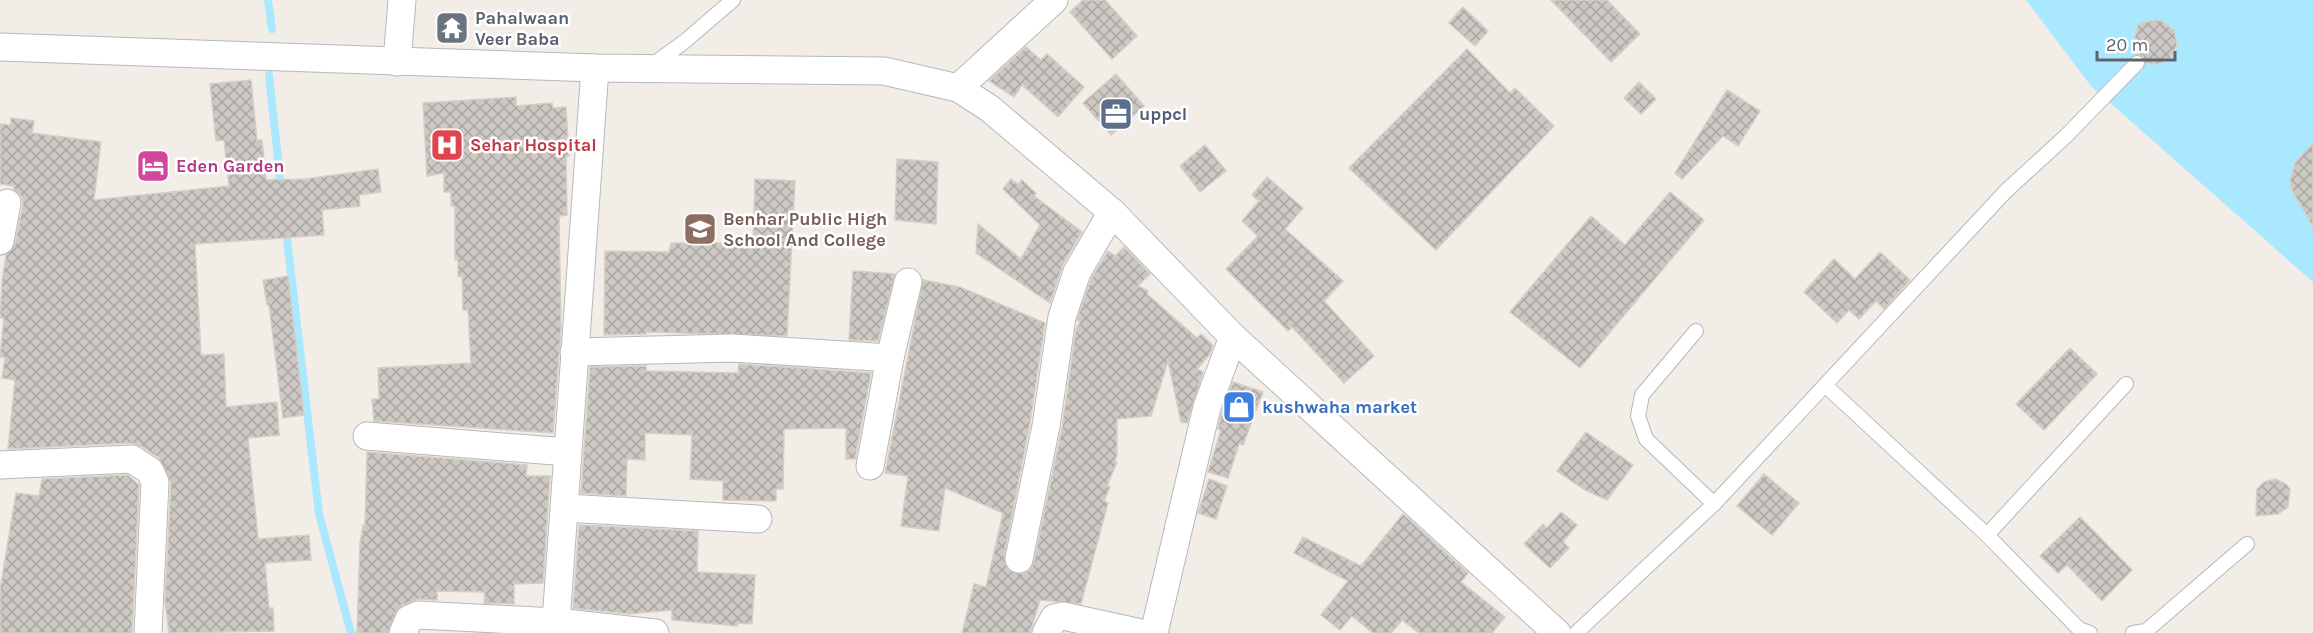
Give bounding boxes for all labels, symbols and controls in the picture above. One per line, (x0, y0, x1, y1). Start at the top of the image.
place label: Pahalwaan Veer Baba (475, 7, 569, 50)
temple icon: Pahalwaan Veer Baba (434, 10, 470, 46)
scale bar (2097, 24, 2175, 62)
text: 20 m (2106, 34, 2148, 56)
office icon: uppcl (1098, 96, 1134, 132)
place label: uppcl (1139, 103, 1187, 125)
hospital icon: Sehar Hospital (429, 127, 465, 163)
place label: Sehar Hospital (470, 134, 597, 156)
hotel icon: Eden Garden (135, 148, 171, 184)
place label: Eden Garden (176, 155, 285, 177)
place label: Benhar Public High School And College (723, 208, 887, 251)
school or university icon: Benhar Public High School And College (682, 211, 718, 247)
shop icon: kushwaha market (1221, 389, 1257, 425)
place label: kushwaha market (1262, 396, 1417, 418)

